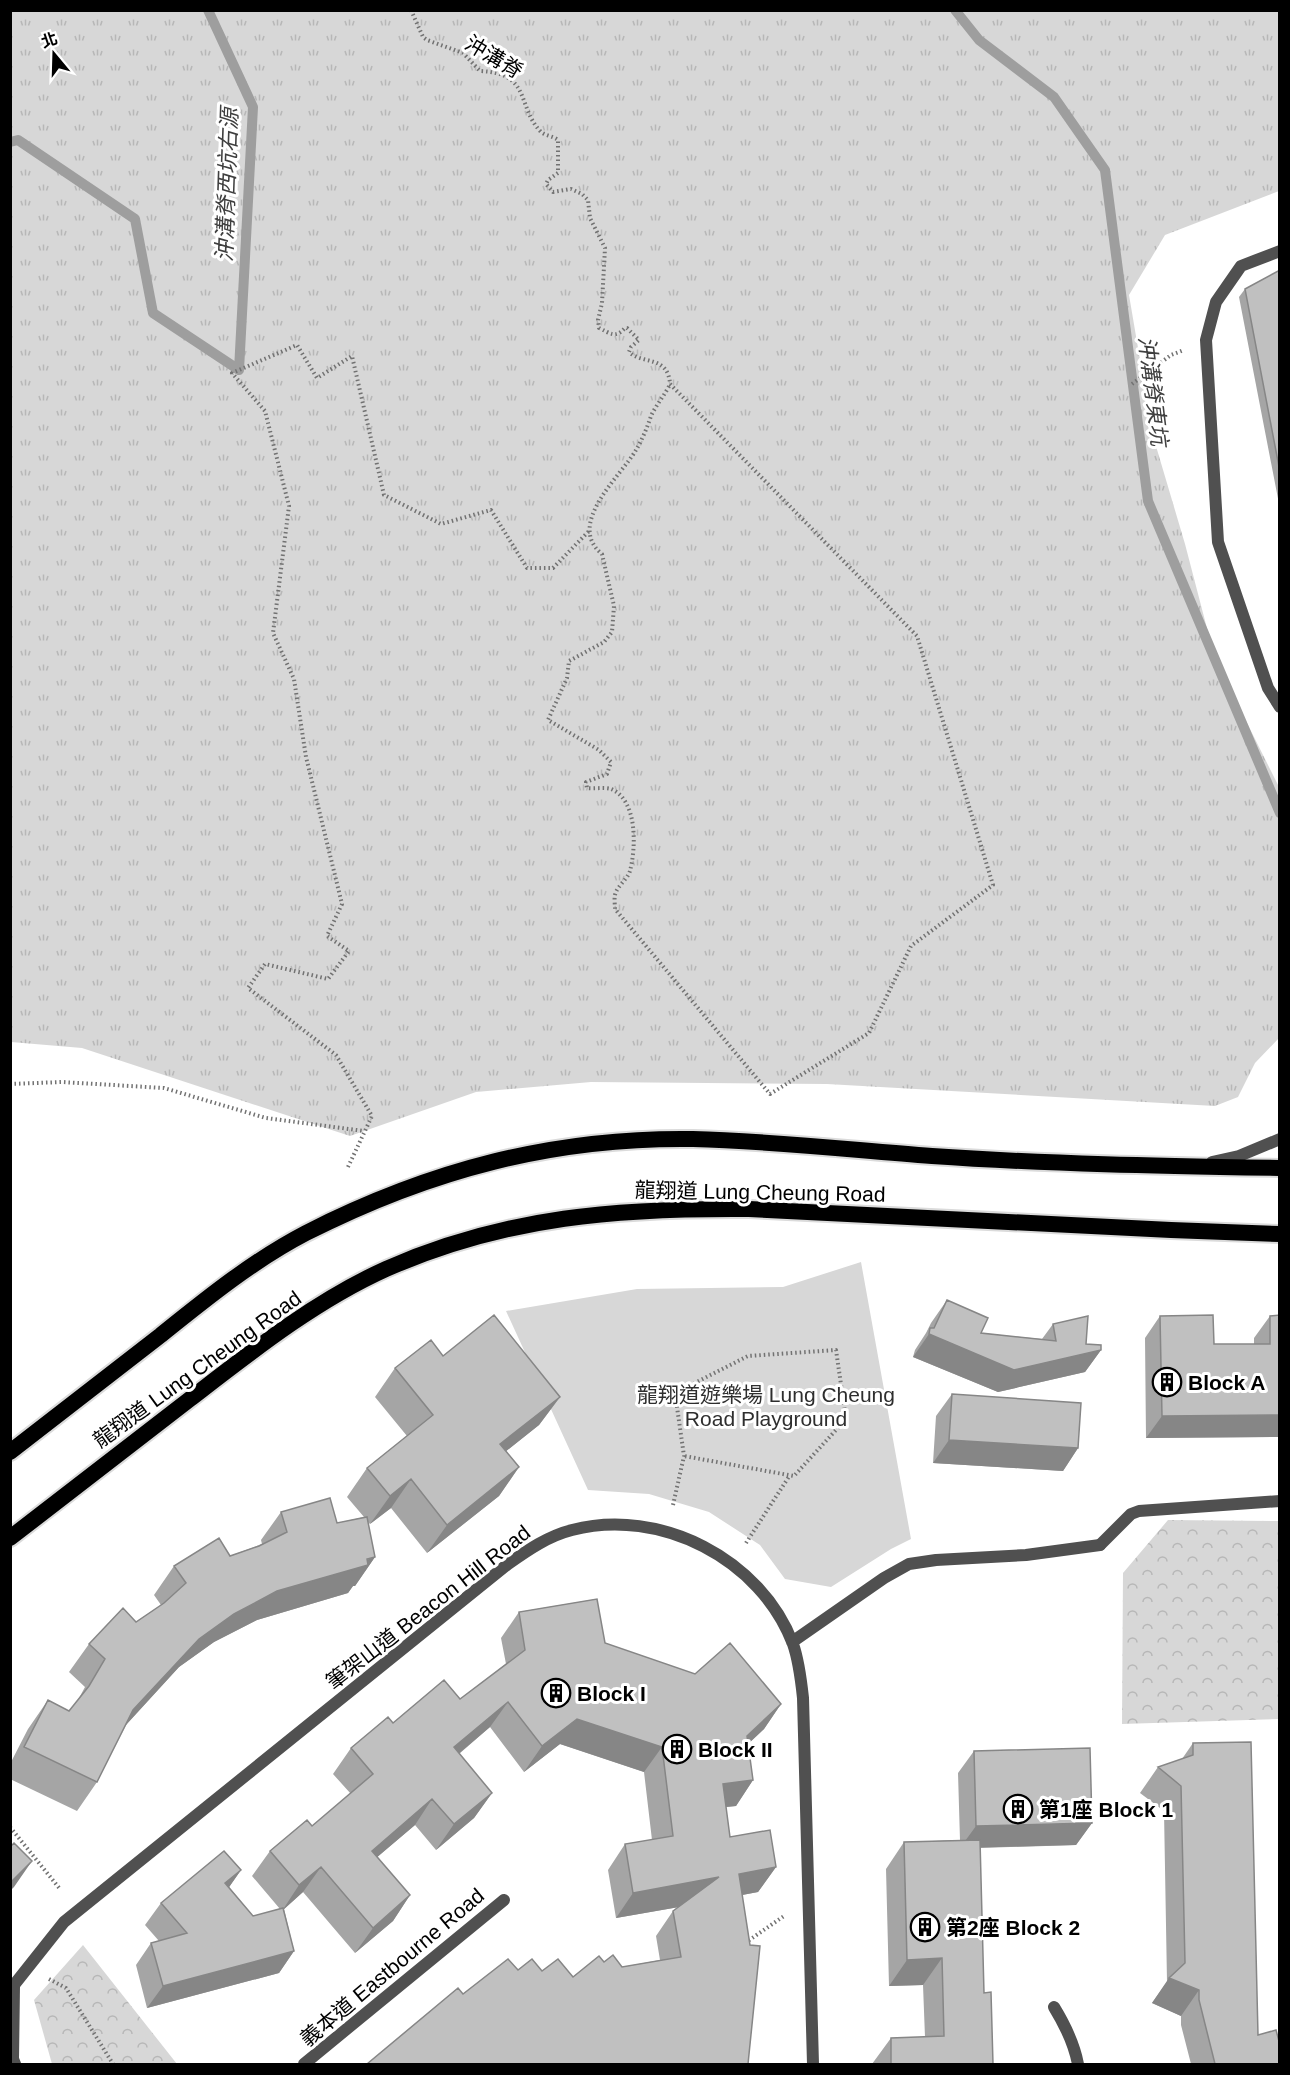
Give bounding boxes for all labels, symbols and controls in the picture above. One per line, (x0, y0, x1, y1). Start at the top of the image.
north arrow (24, 24, 84, 84)
text: 北 (39, 30, 60, 51)
street label: 沖溝脊 (461, 31, 527, 83)
water label: 沖溝脊西坑右源 (212, 104, 242, 262)
water label: 沖溝脊東坑 (1134, 335, 1172, 450)
street label: 龍翔道 Lung Cheung Road (634, 1178, 886, 1206)
street label: 龍翔道 Lung Cheung Road (89, 1286, 305, 1452)
building icon: Block A (1151, 1366, 1183, 1398)
place label: Block A (1188, 1371, 1265, 1394)
park label: 龍翔道遊樂場 Lung Cheung Road Playground (637, 1383, 895, 1430)
street label: 筆架山道 Beacon Hill Road (322, 1520, 534, 1694)
building icon: Block I (540, 1677, 572, 1709)
place label: Block I (577, 1682, 646, 1705)
building icon: Block II (661, 1733, 693, 1765)
place label: Block II (698, 1738, 773, 1761)
building icon: 第1座 Block 1 (1002, 1793, 1034, 1825)
place label: 第1座 Block 1 (1039, 1798, 1174, 1821)
street label: 義本道 Eastbourne Road (296, 1884, 488, 2050)
building icon: 第2座 Block 2 (909, 1911, 941, 1943)
place label: 第2座 Block 2 (946, 1916, 1080, 1939)

